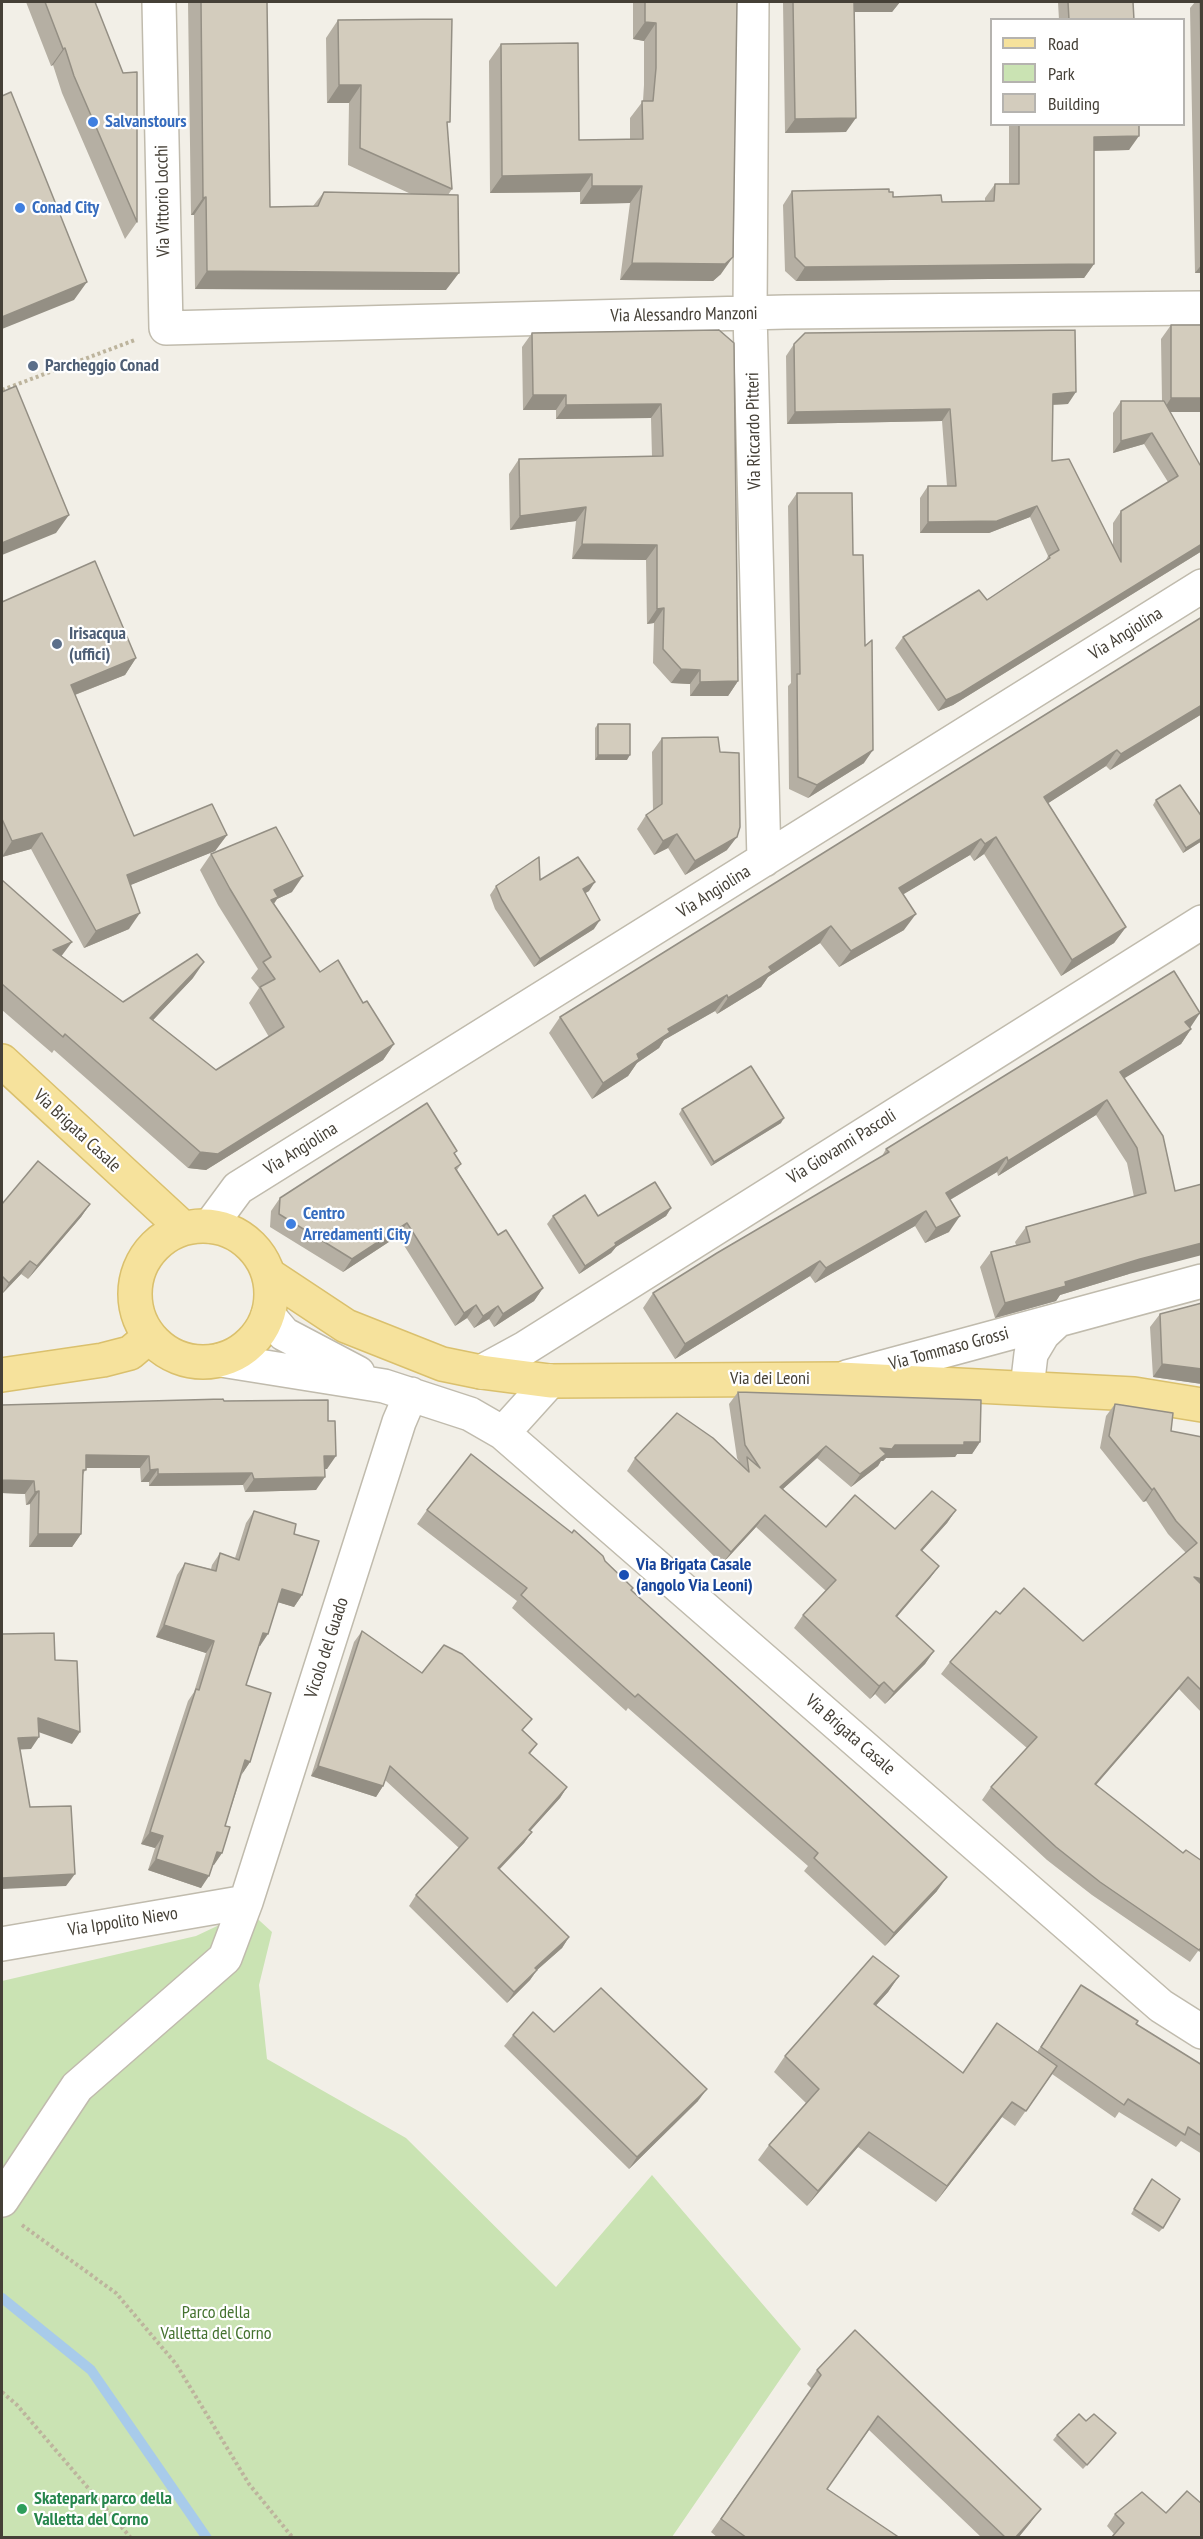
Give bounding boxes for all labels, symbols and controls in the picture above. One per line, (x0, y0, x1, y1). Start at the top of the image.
legend (990, 18, 1185, 126)
text: Road (1048, 32, 1079, 55)
text: Park (1048, 62, 1075, 85)
text: Building (1048, 92, 1100, 115)
place label: Salvanstours (105, 111, 187, 133)
marker: Salvanstours (86, 115, 100, 129)
street label: Via Vittorio Locchi (151, 145, 175, 257)
place label: Conad City (32, 197, 99, 219)
marker: Conad City (13, 201, 27, 215)
street label: Via Alessandro Manzoni (610, 303, 758, 327)
place label: Parcheggio Conad (45, 355, 159, 377)
marker: Parcheggio Conad (26, 359, 40, 373)
street label: Via Riccardo Pitteri (742, 372, 766, 490)
street label: Via Angiolina (1085, 603, 1167, 665)
place label: Irisacqua (uffici) (69, 623, 126, 666)
marker: Irisacqua (uffici) (50, 637, 64, 651)
street label: Via Angiolina (673, 861, 755, 923)
street label: Via Brigata Casale (29, 1085, 125, 1177)
street label: Via Giovanni Pascoli (784, 1105, 900, 1189)
street label: Via Angiolina (260, 1118, 342, 1180)
place label: Centro Arredamenti City (303, 1203, 411, 1246)
marker: Centro Arredamenti City (284, 1217, 298, 1231)
street label: Via Tommaso Grossi (887, 1323, 1011, 1375)
street label: Via dei Leoni (730, 1368, 810, 1390)
place label: Via Brigata Casale (angolo Via Leoni) (636, 1554, 753, 1596)
marker: Via Brigata Casale (angolo Via Leoni) (617, 1568, 631, 1582)
street label: Vicolo del Guado (301, 1595, 353, 1701)
street label: Via Brigata Casale (801, 1690, 899, 1780)
street label: Via Ippolito Nievo (67, 1903, 179, 1941)
park label: Parco della Valletta del Corno (161, 2302, 271, 2344)
place label: Skatepark parco della Valletta del Corno (34, 2488, 172, 2530)
marker: Skatepark parco della Valletta del Corno (15, 2502, 29, 2516)

